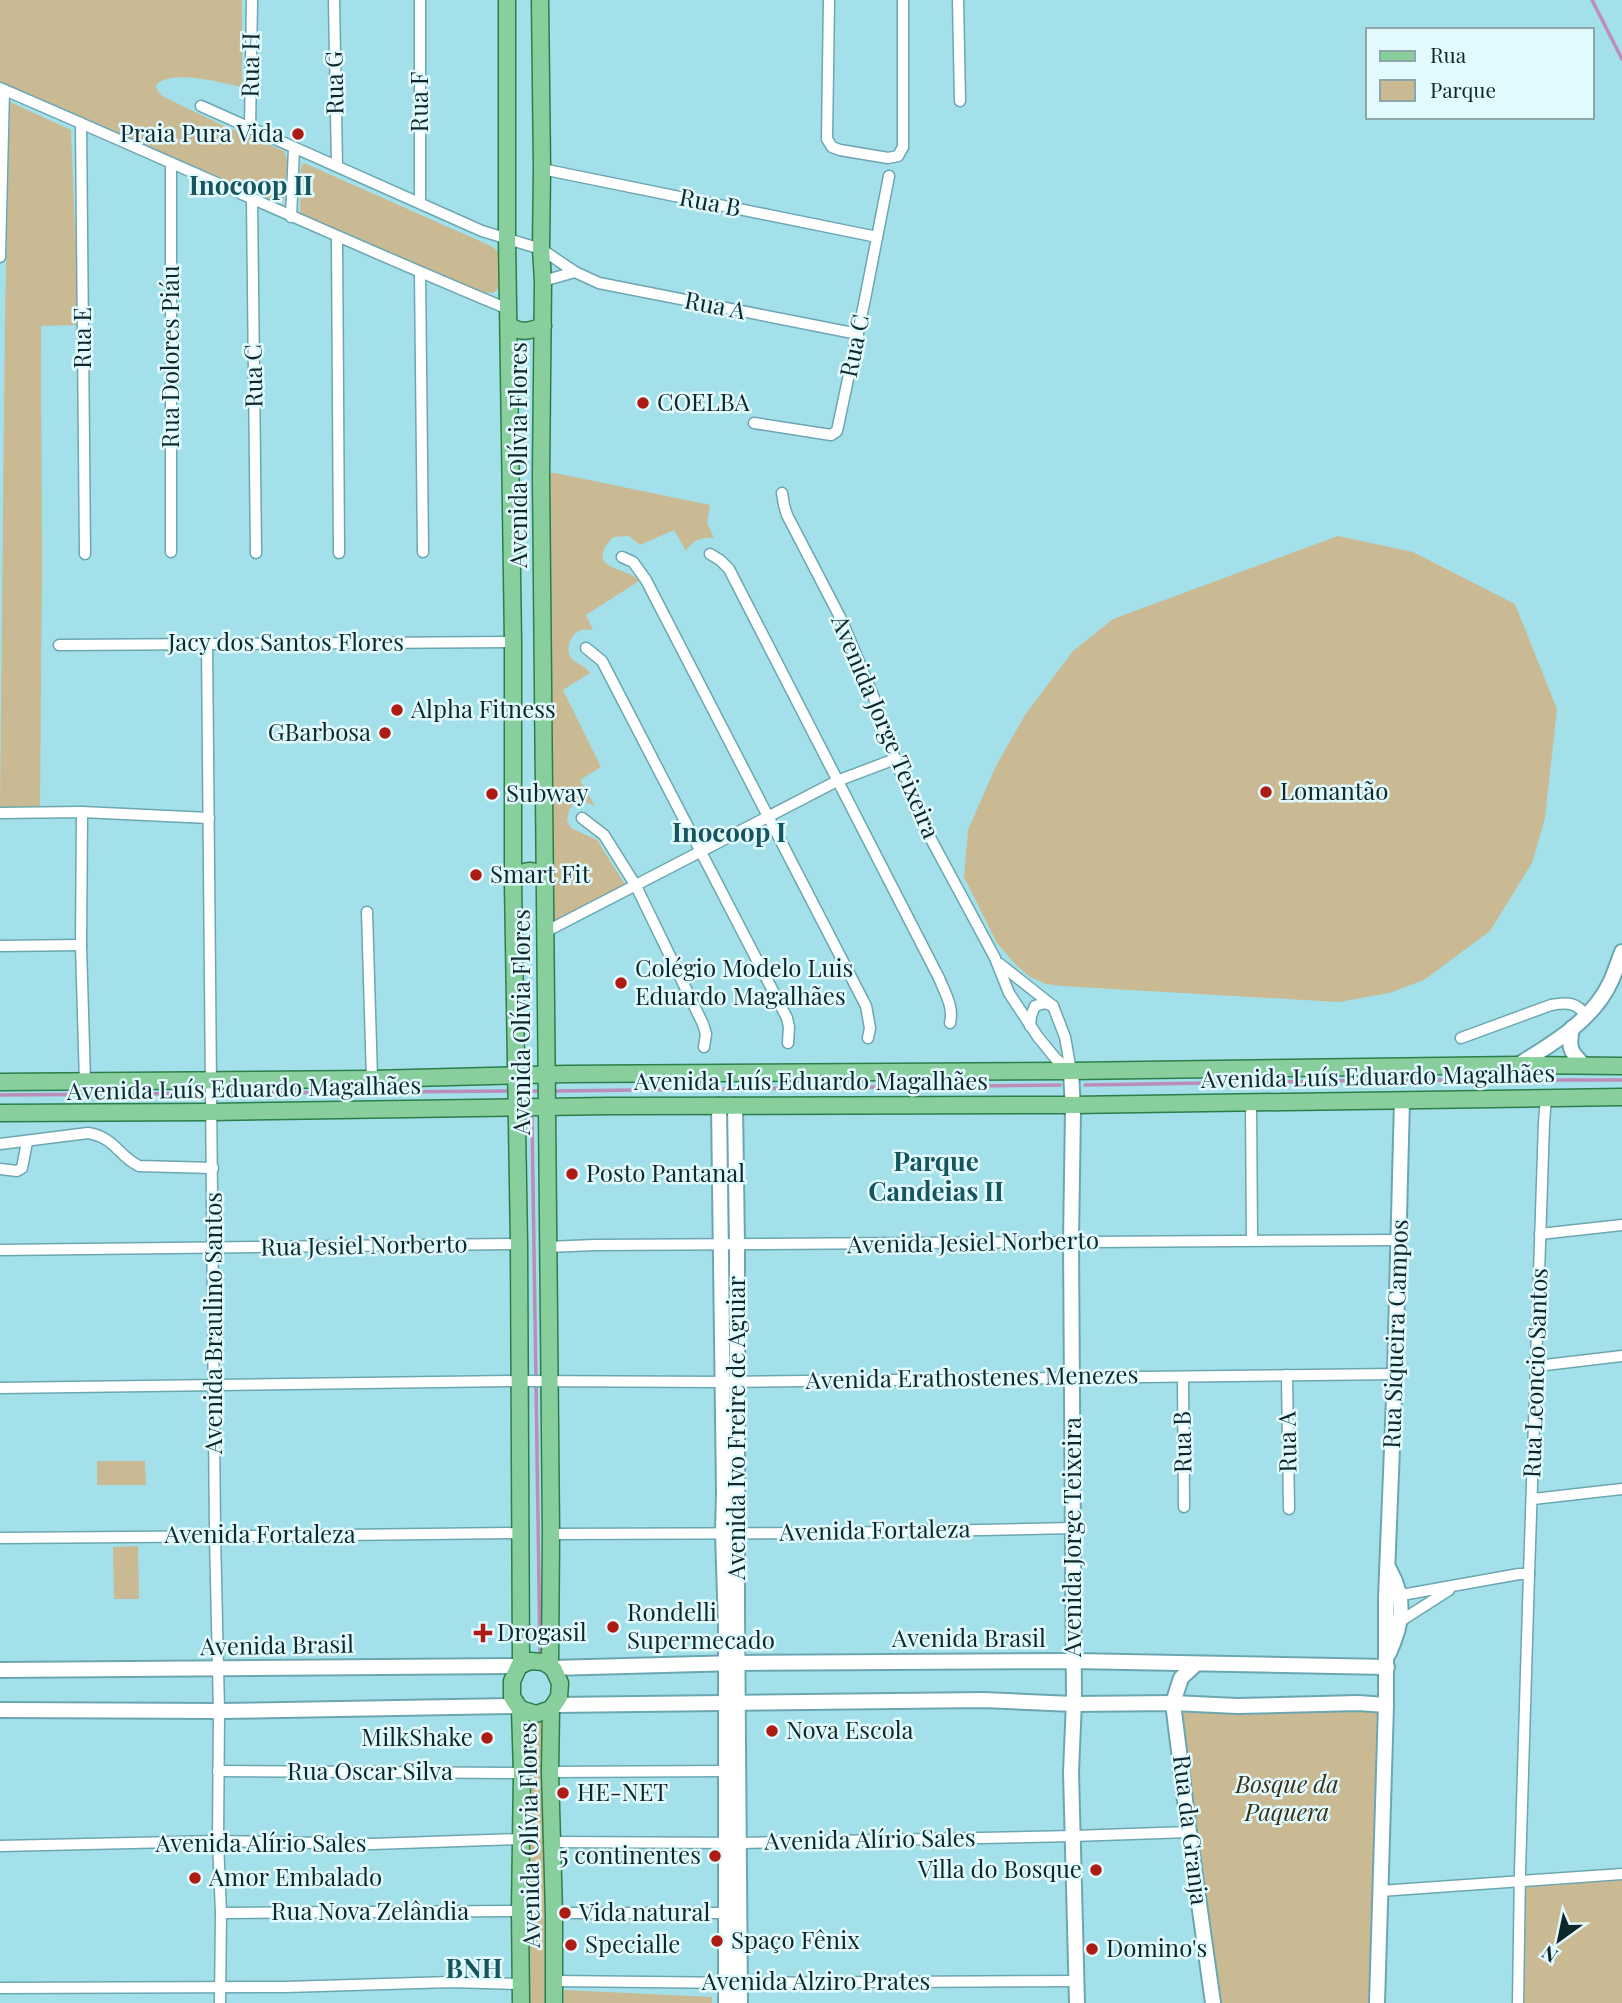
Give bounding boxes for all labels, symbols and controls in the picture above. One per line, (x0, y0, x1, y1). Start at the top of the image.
legend (1366, 28, 1594, 119)
street label: Rua H (232, 32, 266, 98)
text: Rua (1430, 40, 1467, 68)
street label: Rua G (316, 51, 350, 115)
street label: Rua F (402, 72, 434, 132)
text: Parque (1430, 75, 1496, 103)
place label: Praia Pura Vida (120, 116, 284, 148)
marker: Praia Pura Vida (290, 126, 306, 142)
district label: Inocoop II (189, 167, 313, 202)
street label: Rua B (677, 179, 744, 223)
street label: Rua Dolores Piáu (153, 265, 185, 449)
street label: Rua A (682, 282, 749, 326)
street label: Rua E (65, 307, 97, 369)
street label: Rua C (831, 311, 875, 380)
street label: Avenida Olívia Flores (501, 342, 533, 569)
street label: Rua C (235, 344, 269, 408)
place label: COELBA (657, 385, 751, 417)
marker: COELBA (635, 395, 651, 411)
street label: Avenida Jorge Teixeira (825, 609, 948, 843)
street label: Jacy dos Santos Flores (167, 625, 404, 657)
place label: Alpha Fitness (410, 692, 556, 724)
marker: Alpha Fitness (389, 702, 405, 718)
place label: GBarbosa (268, 715, 371, 747)
marker: GBarbosa (377, 725, 393, 741)
place label: Lomantão (1280, 774, 1388, 806)
place label: Subway (506, 776, 589, 808)
marker: Lomantão (1258, 784, 1274, 800)
marker: Subway (484, 786, 500, 802)
district label: Inocoop I (672, 814, 786, 849)
place label: Smart Fit (490, 857, 591, 889)
marker: Smart Fit (468, 867, 484, 883)
street label: Avenida Olívia Flores (504, 909, 536, 1136)
place label: Colégio Modelo Luis Eduardo Magalhães (635, 951, 853, 1011)
marker: Colégio Modelo Luis Eduardo Magalhães (613, 975, 629, 991)
street label: Avenida Luís Eduardo Magalhães (1200, 1056, 1555, 1094)
street label: Avenida Luís Eduardo Magalhães (633, 1064, 988, 1096)
street label: Avenida Luís Eduardo Magalhães (66, 1068, 421, 1106)
district label: Parque Candeias II (868, 1143, 1004, 1208)
place label: Posto Pantanal (586, 1156, 745, 1188)
marker: Posto Pantanal (564, 1166, 580, 1182)
street label: Avenida Braulino Santos (196, 1192, 228, 1455)
street label: Rua Siqueira Campos (1374, 1219, 1414, 1449)
street label: Avenida Jesiel Norberto (846, 1223, 1099, 1259)
street label: Rua Jesiel Norberto (260, 1226, 468, 1262)
street label: Rua Leoncio Santos (1514, 1267, 1554, 1479)
street label: Avenida Ivo Freire de Aguiar (719, 1276, 751, 1581)
street label: Avenida Erathostenes Menezes (804, 1357, 1139, 1395)
street label: Rua A (1269, 1410, 1303, 1473)
street label: Rua B (1164, 1411, 1198, 1473)
street label: Avenida Jorge Teixeira (1055, 1417, 1087, 1658)
street label: Avenida Fortaleza (778, 1511, 971, 1547)
street label: Avenida Fortaleza (163, 1517, 356, 1549)
place label: Rondelli Supermecado (627, 1595, 775, 1655)
place label: Drogasil (497, 1615, 587, 1647)
marker: Rondelli Supermecado (605, 1619, 621, 1635)
street label: Avenida Brasil (891, 1621, 1046, 1653)
marker: Drogasil (475, 1625, 491, 1641)
street label: Avenida Brasil (199, 1627, 354, 1661)
place label: Nova Escola (786, 1713, 914, 1745)
place label: MilkShake (361, 1720, 473, 1752)
street label: Avenida Olívia Flores (510, 1722, 546, 1949)
marker: Nova Escola (764, 1723, 780, 1739)
marker: MilkShake (479, 1730, 495, 1746)
street label: Rua da Granja (1167, 1753, 1217, 1907)
street label: Rua Oscar Silva (287, 1754, 453, 1786)
park label: Bosque da Paquera (1234, 1767, 1339, 1827)
place label: HE-NET (577, 1775, 668, 1807)
marker: HE-NET (555, 1785, 571, 1801)
street label: Avenida Alírio Sales (763, 1820, 976, 1856)
street label: Avenida Alírio Sales (154, 1826, 367, 1858)
place label: 5 continentes (559, 1838, 701, 1870)
marker: 5 continentes (707, 1848, 723, 1864)
place label: Villa do Bosque (917, 1852, 1082, 1884)
place label: Amor Embalado (208, 1860, 382, 1892)
marker: Villa do Bosque (1088, 1862, 1104, 1878)
marker: Amor Embalado (187, 1870, 203, 1886)
street label: Rua Nova Zelândia (271, 1894, 469, 1926)
place label: Vida natural (578, 1895, 710, 1927)
marker: Vida natural (557, 1905, 573, 1921)
north arrow (1524, 1905, 1594, 1975)
place label: Spaço Fênix (731, 1923, 860, 1955)
place label: Specialle (585, 1927, 680, 1959)
place label: Domino's (1106, 1931, 1207, 1963)
marker: Spaço Fênix (709, 1933, 725, 1949)
marker: Specialle (563, 1937, 579, 1953)
text: N (1536, 1940, 1562, 1970)
marker: Domino's (1084, 1941, 1100, 1957)
district label: BNH (446, 1950, 502, 1985)
street label: Avenida Alziro Prates (701, 1964, 930, 1996)

